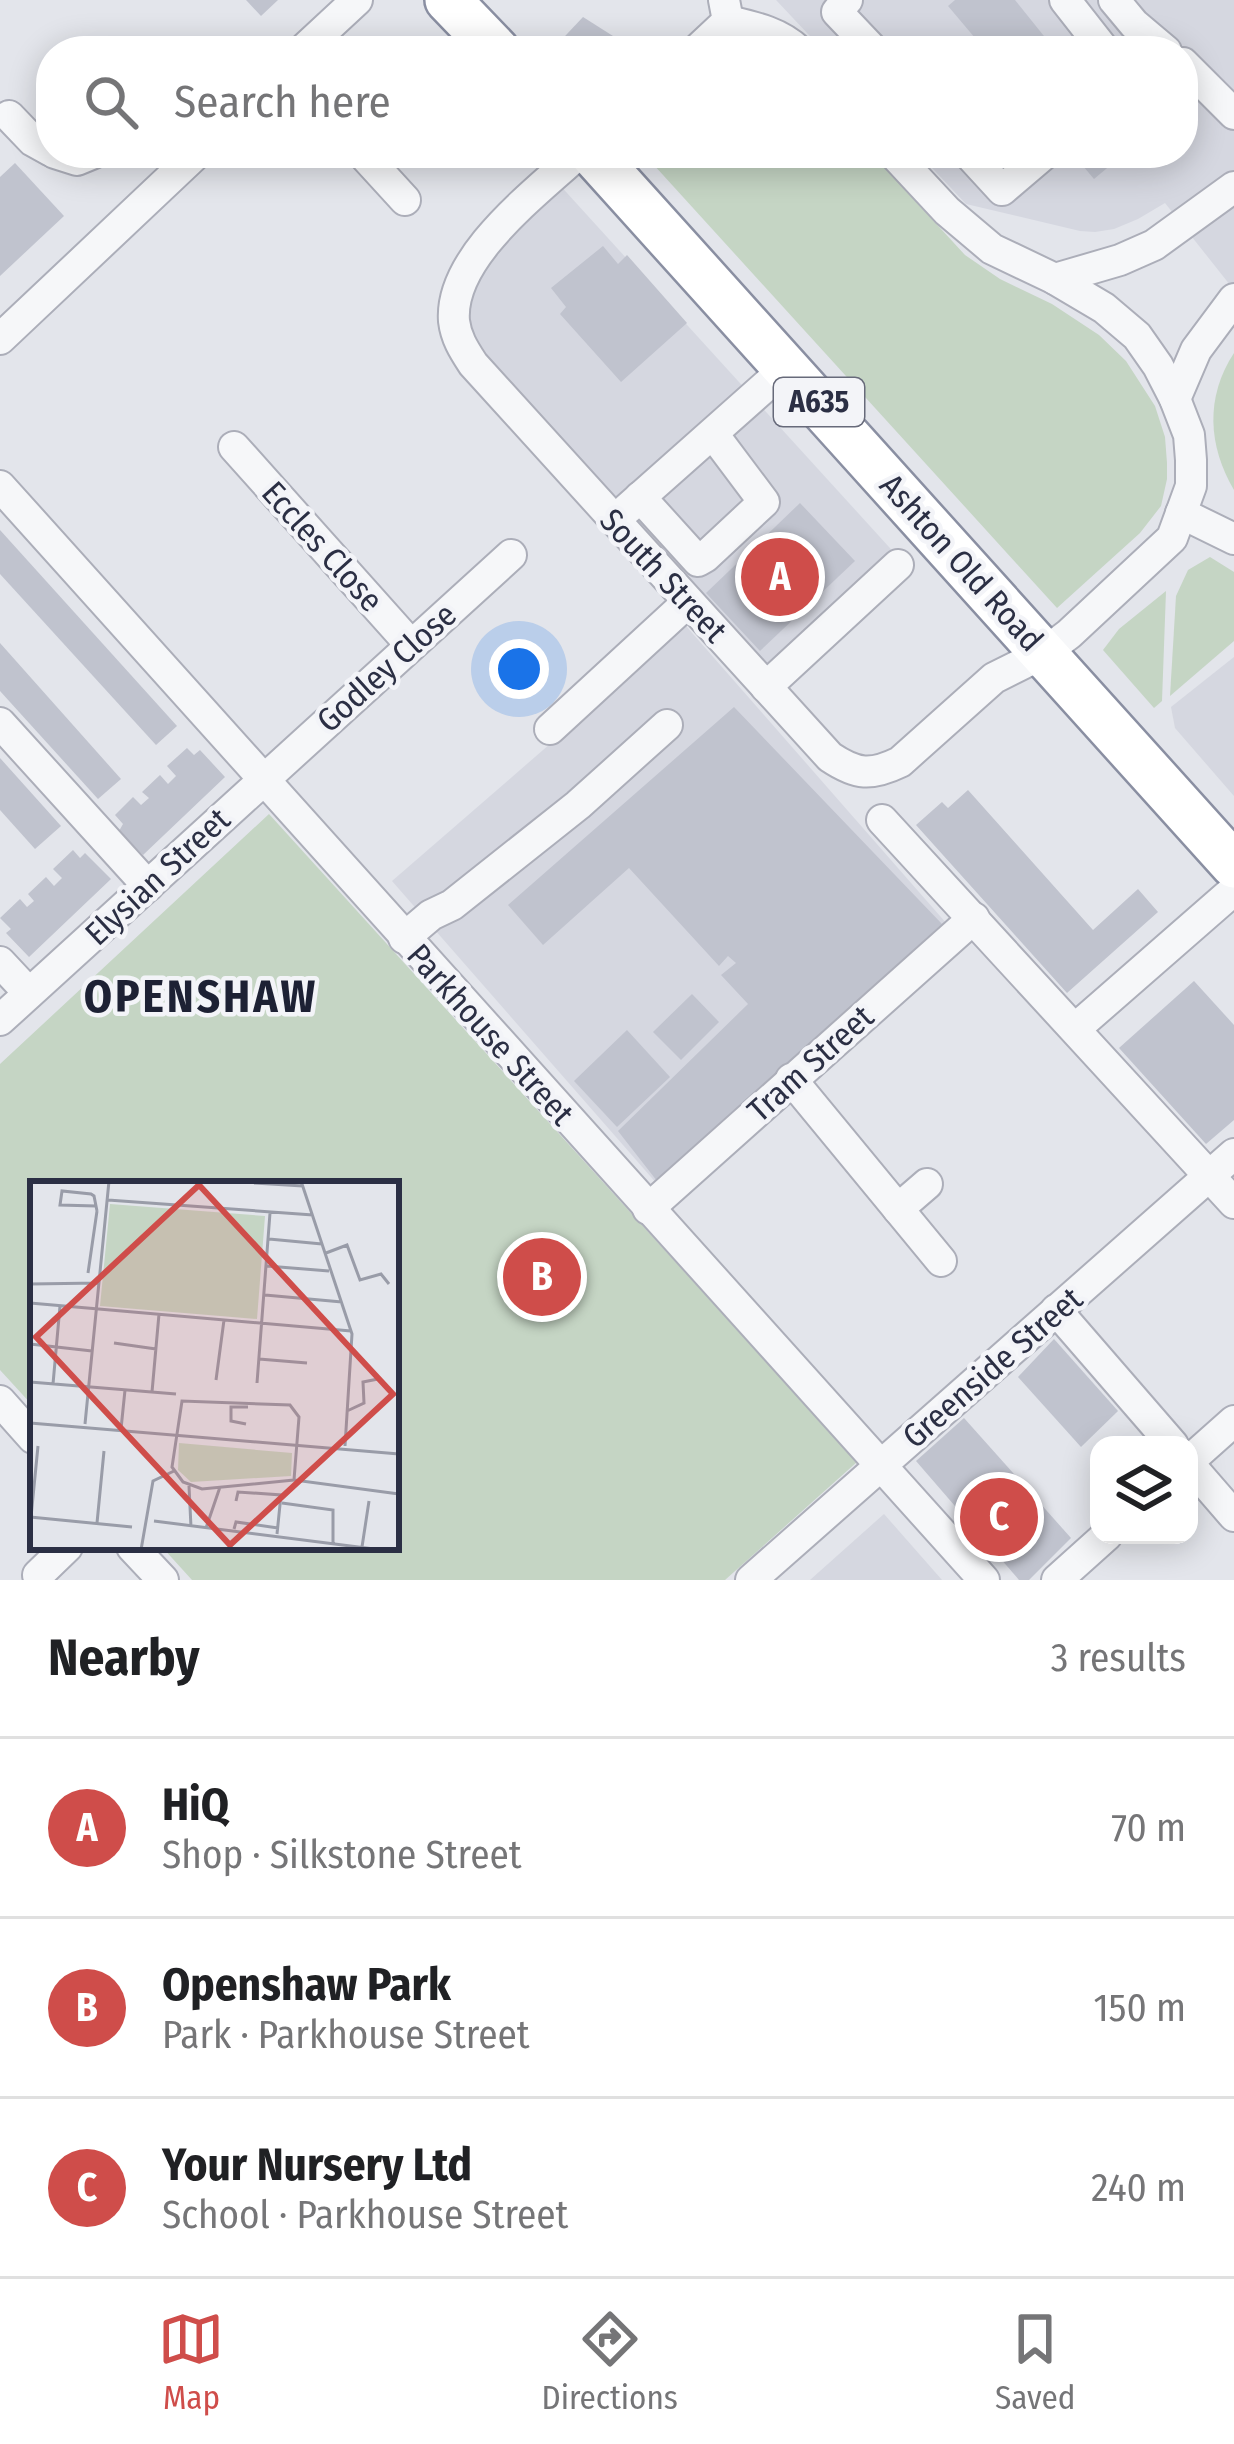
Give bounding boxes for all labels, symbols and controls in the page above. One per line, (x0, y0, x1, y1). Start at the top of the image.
search box (36, 36, 1198, 168)
icon: search (78, 69, 144, 135)
text: Search here (174, 75, 391, 129)
road number: A635 (774, 378, 864, 426)
street label: Ashton Old Road (871, 466, 1051, 660)
street label: Eccles Close (253, 473, 391, 620)
street label: South Street (591, 501, 735, 651)
pin: A (741, 532, 819, 622)
street label: Godley Close (309, 595, 465, 741)
your location (489, 639, 549, 699)
street label: Elysian Street (77, 800, 238, 954)
street label: Parkhouse Street (398, 936, 582, 1134)
district label: OPENSHAW (84, 970, 318, 1024)
street label: Tram Street (740, 997, 882, 1131)
inset map (30, 1181, 399, 1550)
pin: B (503, 1232, 581, 1322)
street label: Greenside Street (895, 1279, 1091, 1457)
map controls (1090, 1436, 1198, 1544)
button: layers (1090, 1436, 1198, 1544)
pin: C (960, 1472, 1038, 1562)
text: Nearby (48, 1627, 200, 1689)
text: 3 results (1051, 1635, 1186, 1681)
text: HiQ (162, 1778, 229, 1832)
text: A (76, 1805, 98, 1851)
text: 70 m (1111, 1805, 1186, 1851)
text: Shop · Silkstone Street (162, 1832, 521, 1878)
text: Openshaw Park (162, 1958, 451, 2012)
text: B (76, 1985, 98, 2031)
text: 150 m (1093, 1985, 1186, 2031)
text: Park · Parkhouse Street (162, 2012, 530, 2058)
text: Your Nursery Ltd (162, 2138, 472, 2192)
text: C (77, 2165, 97, 2211)
text: 240 m (1091, 2165, 1186, 2211)
text: School · Parkhouse Street (162, 2192, 568, 2238)
tab: Map (158, 2306, 224, 2418)
tab: Directions (541, 2306, 678, 2418)
tab: Saved (995, 2306, 1075, 2418)

